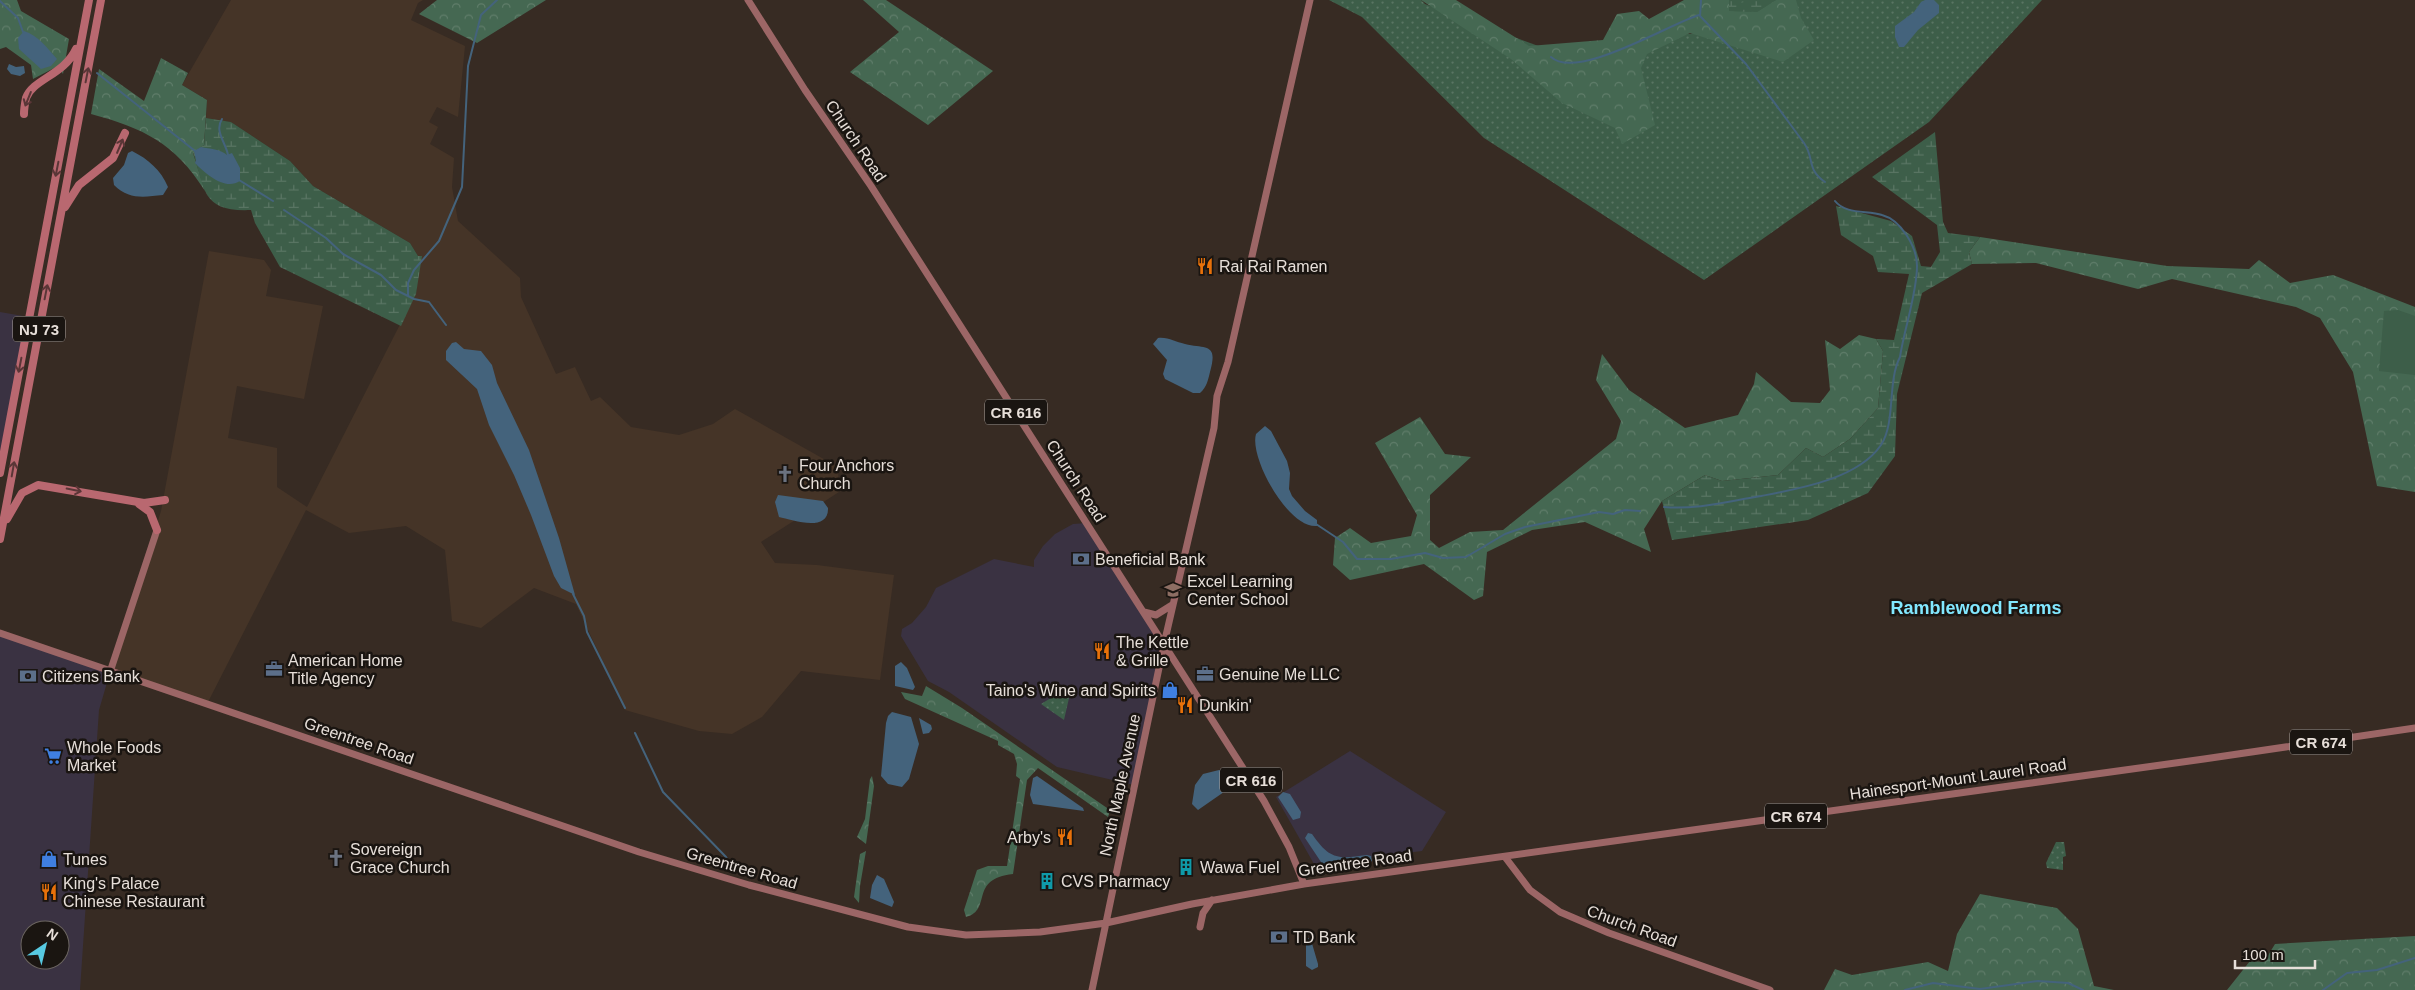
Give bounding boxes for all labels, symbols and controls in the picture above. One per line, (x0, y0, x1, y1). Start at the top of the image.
one-way arrow (82, 68, 92, 84)
one-way arrow (23, 91, 32, 106)
street label: Church Road (823, 97, 889, 185)
one-way arrow (115, 139, 125, 154)
one-way arrow (52, 161, 62, 177)
restaurant icon: Rai Rai Ramen (1195, 256, 1215, 276)
place label: Rai Rai Ramen (1219, 258, 1327, 275)
one-way arrow (41, 285, 51, 301)
road number: NJ 73 (13, 316, 65, 342)
one-way arrow (15, 357, 25, 373)
road number: CR 616 (985, 400, 1047, 424)
street label: Church Road (1043, 437, 1109, 525)
place label: Four Anchors Church (799, 457, 894, 492)
one-way arrow (8, 462, 18, 478)
church icon: Four Anchors Church (775, 464, 795, 484)
one-way arrow (66, 486, 82, 495)
bank icon: Beneficial Bank (1071, 549, 1091, 569)
place label: Beneficial Bank (1095, 551, 1206, 568)
place label: Excel Learning Center School (1187, 573, 1293, 608)
school or university icon: Excel Learning Center School (1163, 580, 1183, 600)
district label: Ramblewood Farms (1890, 598, 2062, 618)
place label: The Kettle & Grille (1116, 634, 1189, 669)
restaurant icon: The Kettle & Grille (1092, 641, 1112, 661)
place label: American Home Title Agency (288, 652, 403, 687)
office icon: American Home Title Agency (264, 659, 284, 679)
office icon: Genuine Me LLC (1195, 664, 1215, 684)
bank icon: Citizens Bank (18, 666, 38, 686)
place label: Genuine Me LLC (1219, 666, 1340, 683)
place label: Citizens Bank (42, 668, 141, 685)
shop icon: Taino's Wine and Spirits (1160, 680, 1180, 700)
place label: Taino's Wine and Spirits (986, 682, 1156, 699)
restaurant icon: Dunkin' (1175, 695, 1195, 715)
place label: Dunkin' (1199, 697, 1252, 714)
street label: North Maple Avenue (1097, 712, 1143, 858)
street label: Greentree Road (302, 714, 416, 768)
road number: CR 674 (2290, 730, 2352, 754)
place label: Whole Foods Market (67, 739, 161, 774)
supermarket icon: Whole Foods Market (43, 746, 63, 766)
street label: Hainesport-Mount Laurel Road (1848, 755, 2068, 803)
road number: CR 616 (1220, 768, 1282, 792)
road number: CR 674 (1765, 804, 1827, 828)
restaurant icon: Arby's (1055, 827, 1075, 847)
place label: Arby's (1007, 829, 1051, 846)
place label: Sovereign Grace Church (350, 841, 450, 876)
street label: Greentree Road (685, 844, 799, 892)
street label: Greentree Road (1297, 847, 1413, 879)
church icon: Sovereign Grace Church (326, 848, 346, 868)
shop icon: Tunes (39, 849, 59, 869)
place label: Tunes (63, 851, 107, 868)
building icon: Wawa Fuel (1176, 857, 1196, 877)
place label: Wawa Fuel (1200, 859, 1279, 876)
building icon: CVS Pharmacy (1037, 871, 1057, 891)
place label: CVS Pharmacy (1061, 873, 1170, 890)
place label: King's Palace Chinese Restaurant (63, 875, 205, 910)
restaurant icon: King's Palace Chinese Restaurant (39, 882, 59, 902)
street label: Church Road (1585, 902, 1679, 950)
north arrow (20, 920, 70, 970)
text: N (44, 925, 61, 944)
bank icon: TD Bank (1269, 927, 1289, 947)
place label: TD Bank (1293, 929, 1356, 946)
scale bar (2235, 938, 2315, 970)
text: 100 m (2242, 946, 2284, 963)

